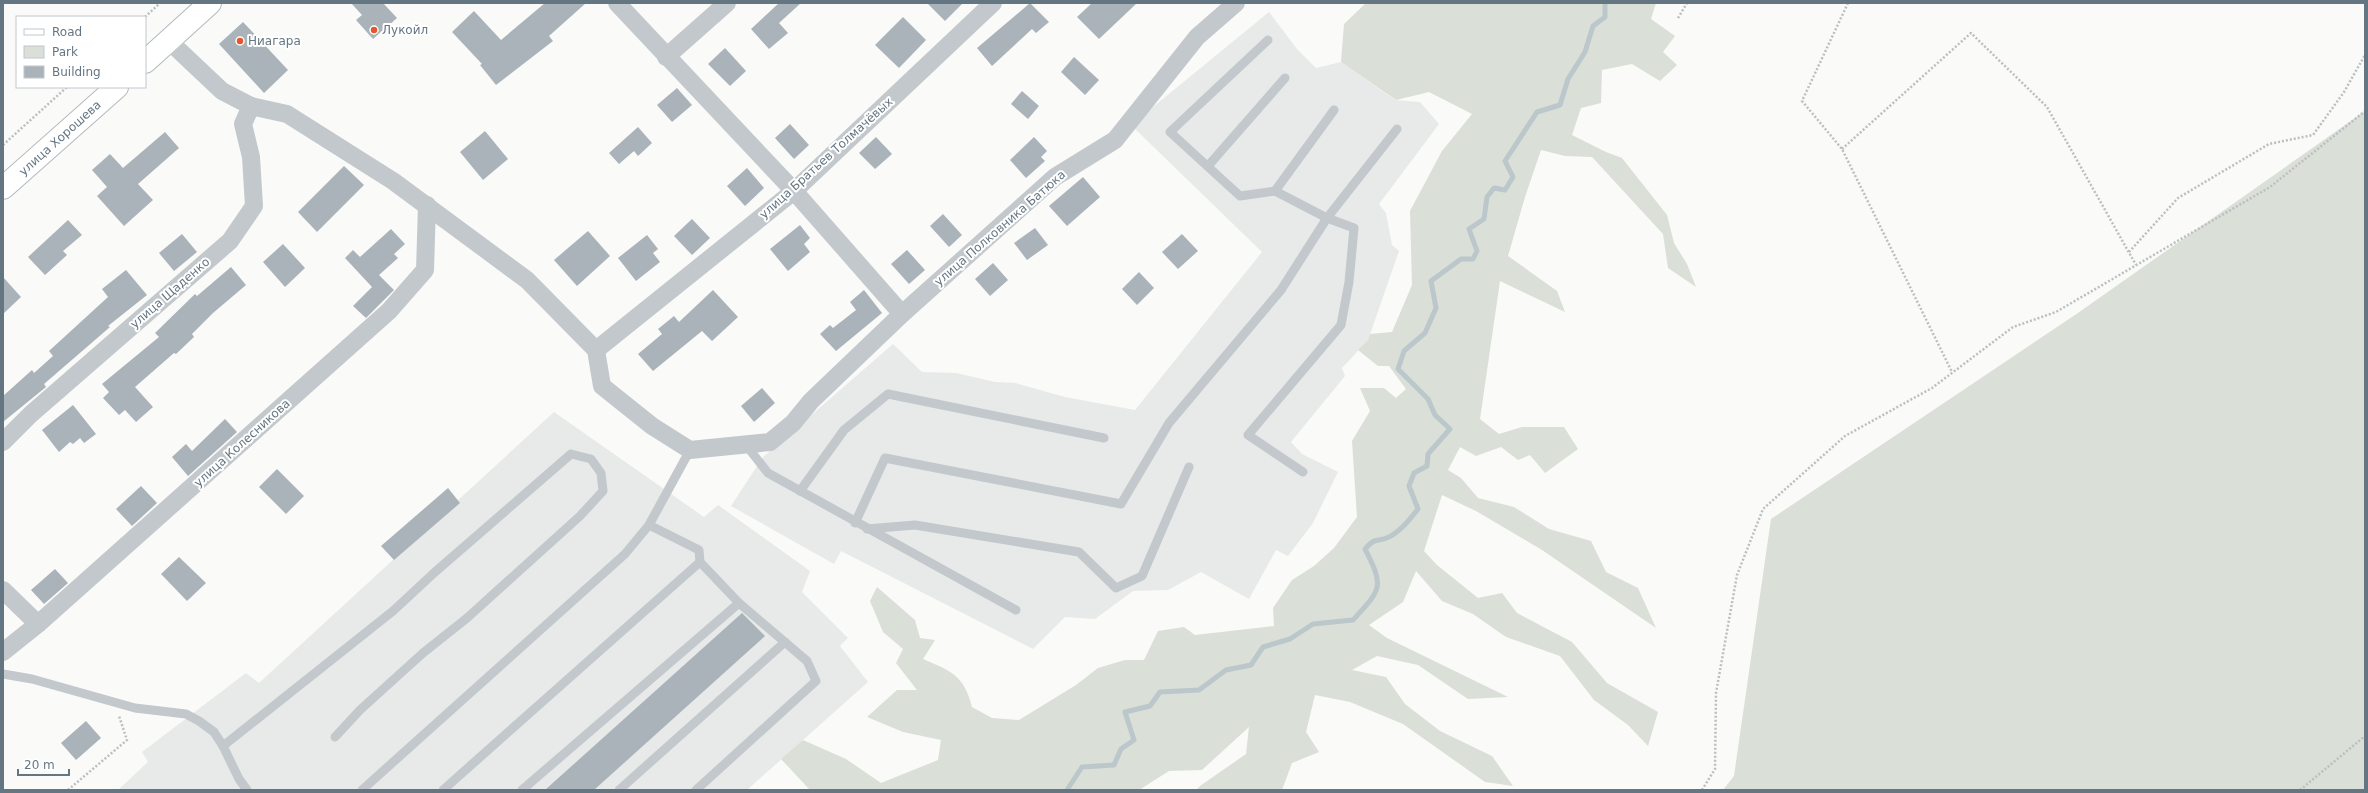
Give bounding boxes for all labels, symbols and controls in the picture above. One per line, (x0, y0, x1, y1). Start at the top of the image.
legend (16, 16, 146, 88)
place label: Лукойл (382, 23, 428, 37)
text: Road (52, 25, 82, 39)
marker: Лукойл (369, 25, 379, 35)
place label: Ниагара (248, 34, 301, 48)
marker: Ниагара (235, 36, 245, 46)
text: Park (52, 45, 78, 59)
text: Building (52, 65, 101, 79)
street label: улица Братьев Толмачёвых (757, 94, 895, 222)
street label: улица Хорошева (16, 98, 104, 178)
street label: улица Полковника Батюка (932, 167, 1068, 289)
street label: улица Щаденко (127, 255, 213, 331)
street label: улица Колесникова (191, 396, 293, 490)
scale bar (18, 751, 69, 777)
text: 20 m (24, 758, 55, 772)

